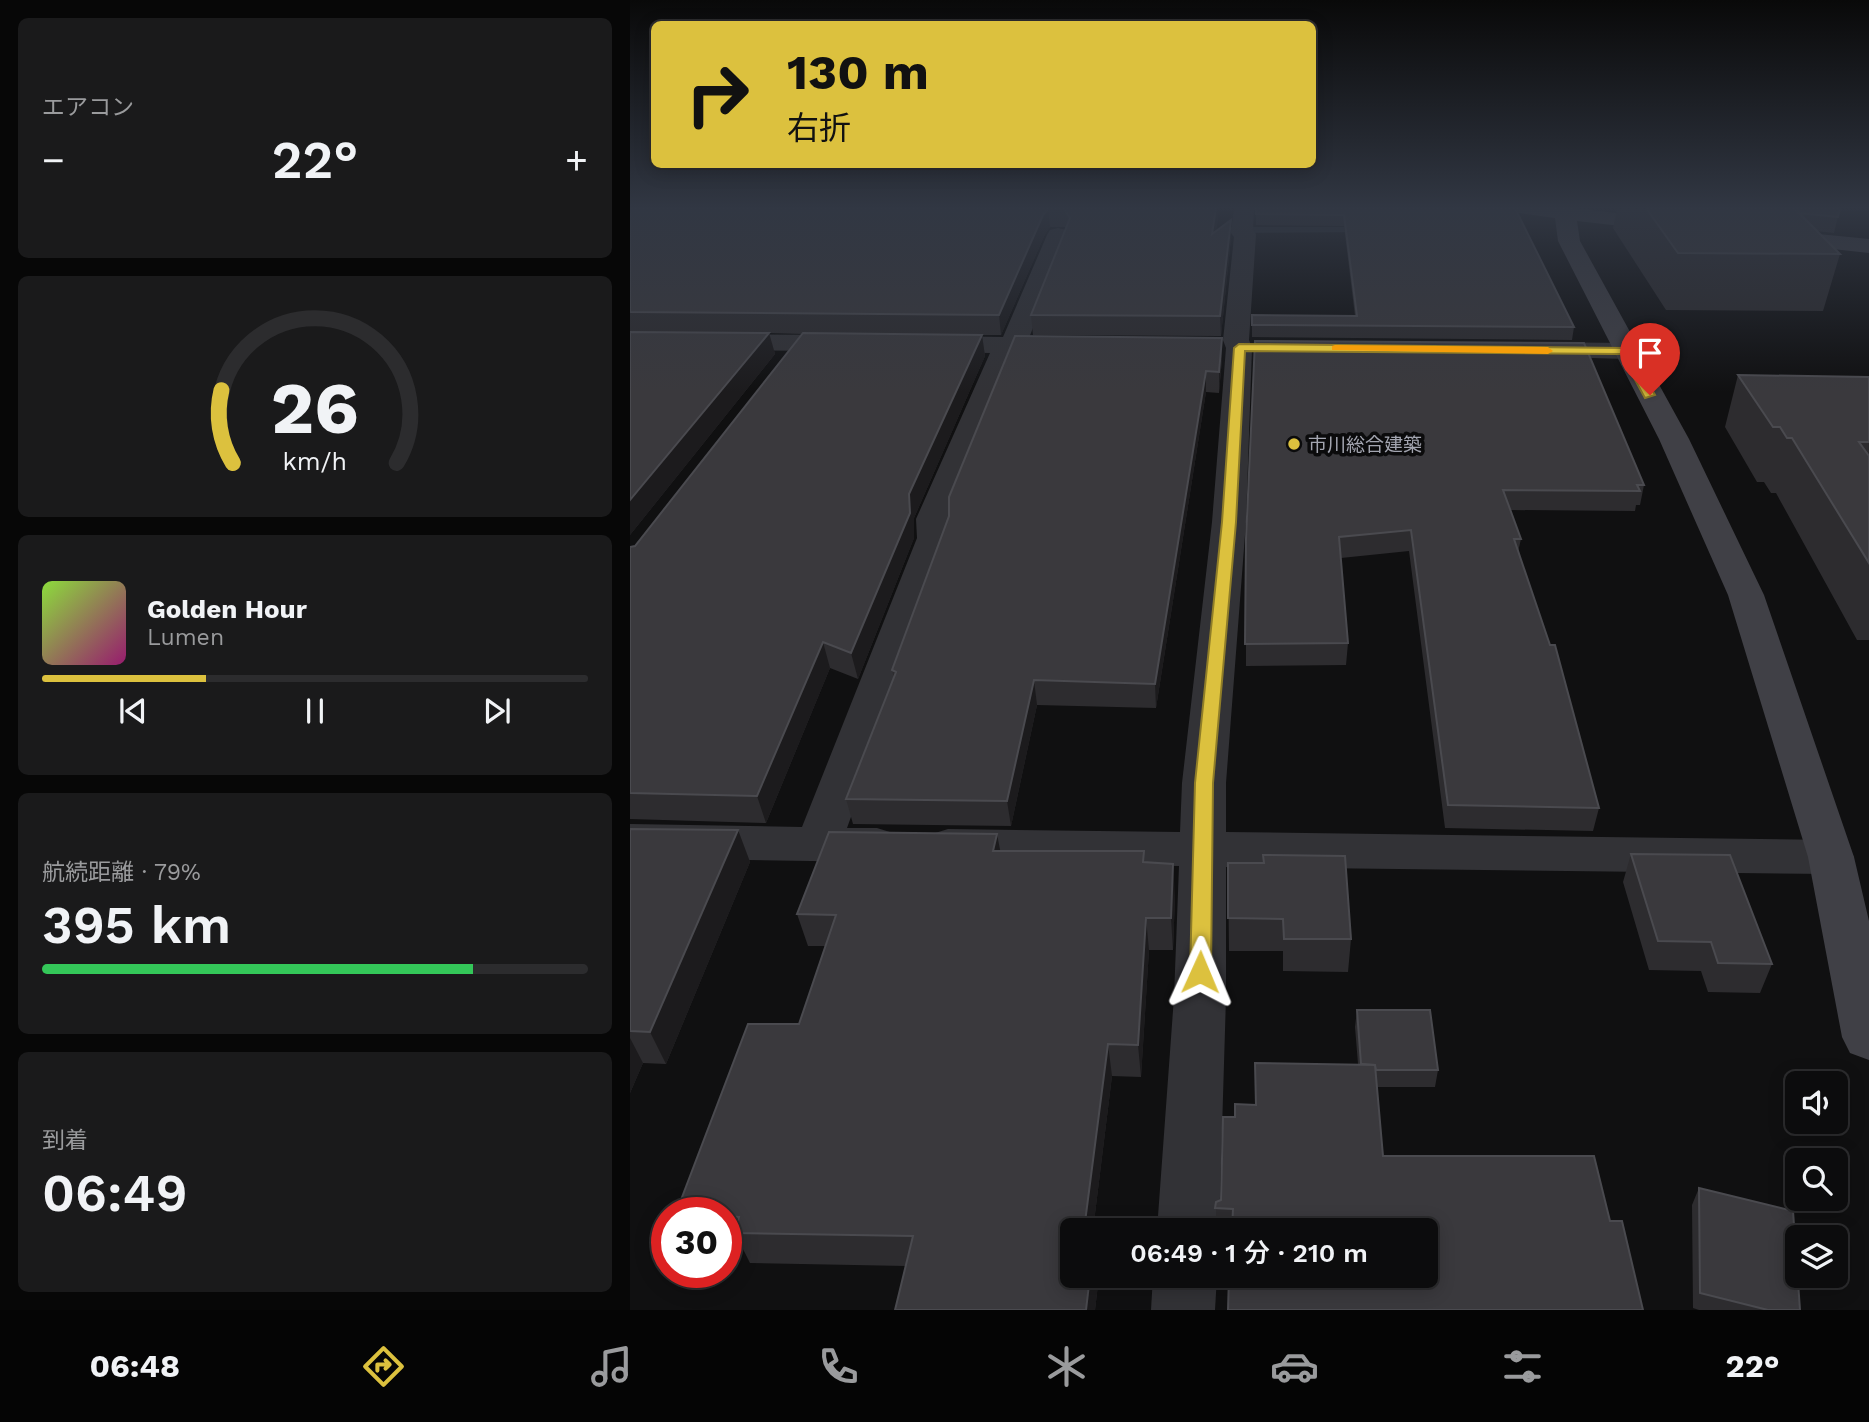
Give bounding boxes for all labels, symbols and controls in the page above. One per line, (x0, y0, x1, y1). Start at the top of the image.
text: 130 m (787, 43, 929, 101)
icon: right (672, 49, 763, 140)
text: エアコン (42, 94, 134, 121)
text: 右折 (787, 109, 851, 147)
text: 22° (272, 130, 358, 191)
text: − (42, 138, 65, 182)
text: + (565, 138, 588, 182)
pin (1620, 323, 1680, 395)
icon: arrive (1631, 334, 1669, 372)
text: 26 (271, 365, 359, 451)
place label: 市川総合建築 (1308, 433, 1422, 456)
marker: 市川総合建築 (1286, 436, 1302, 452)
text: km/h (283, 446, 347, 475)
text: Golden Hour (147, 594, 307, 624)
text: Lumen (147, 624, 224, 651)
icon: previous (114, 692, 152, 730)
icon: pause (296, 692, 334, 730)
icon: next (478, 692, 516, 730)
text: 航続距離 · 79% (42, 859, 201, 886)
text: 395 km (42, 895, 231, 956)
position arrow (1163, 935, 1237, 1009)
map controls (1785, 1071, 1848, 1288)
button: sound (1785, 1071, 1848, 1134)
text: 到着 (42, 1127, 88, 1154)
button: search (1785, 1148, 1848, 1211)
text: 06:49 (42, 1163, 188, 1224)
speed limit sign: 30 (651, 1197, 742, 1288)
button: layers (1785, 1225, 1848, 1288)
text: 06:49 · 1 分 · 210 m (1130, 1238, 1368, 1268)
icon: directions (359, 1342, 408, 1391)
icon: music (587, 1342, 636, 1391)
icon: phone (814, 1342, 863, 1391)
icon: climate (1042, 1342, 1091, 1391)
icon: car (1270, 1342, 1319, 1391)
icon: filters (1498, 1342, 1547, 1391)
text: 06:48 (89, 1347, 180, 1385)
text: 22° (1726, 1347, 1780, 1385)

